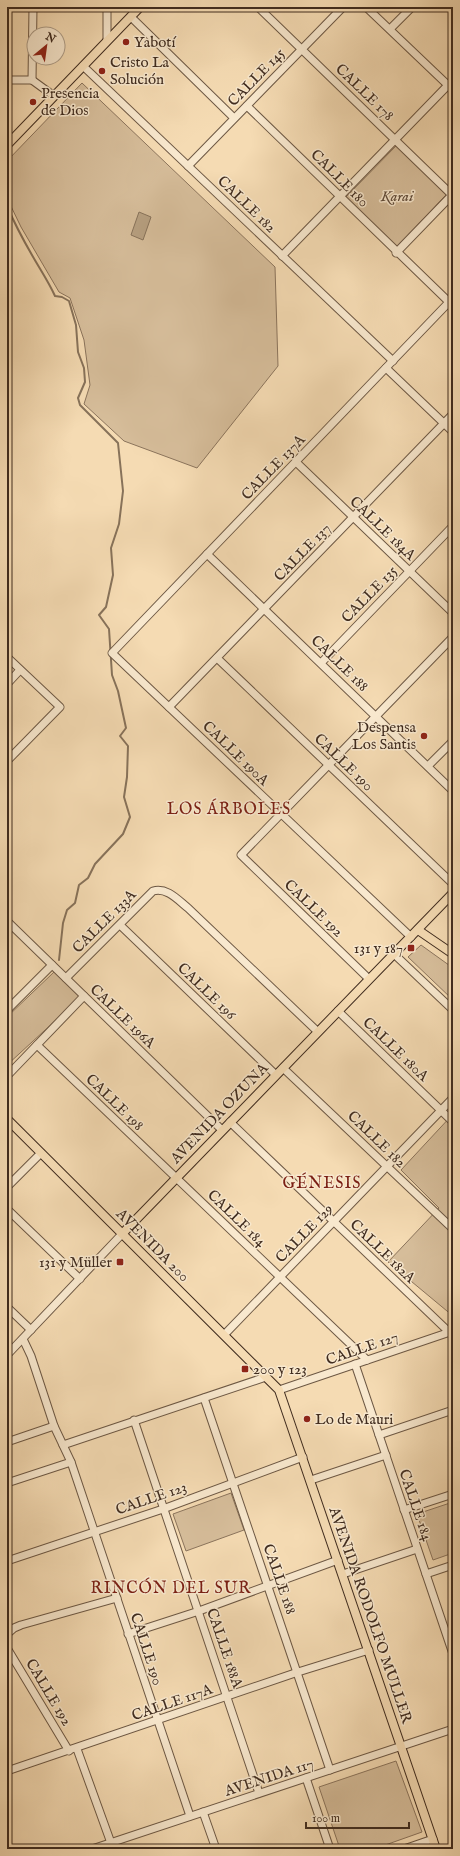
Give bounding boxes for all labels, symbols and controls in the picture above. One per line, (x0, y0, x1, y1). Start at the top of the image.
north arrow (26, 26, 66, 66)
text: N (42, 29, 58, 47)
place label: Yabotí (134, 33, 177, 52)
marker: Yabotí (121, 37, 131, 47)
street label: CALLE 145 (224, 44, 289, 111)
place label: Cristo La Solución (110, 53, 170, 89)
street label: CALLE 178 (331, 60, 398, 125)
marker: Cristo La Solución (97, 66, 107, 76)
place label: Presencia de Dios (41, 84, 100, 120)
marker: Presencia de Dios (28, 97, 38, 107)
street label: CALLE 180 (307, 145, 373, 211)
street label: CALLE 182 (213, 172, 280, 237)
park label: Karai (380, 187, 415, 206)
street label: CALLE 137A (237, 430, 310, 504)
street label: CALLE 184A (346, 492, 420, 565)
street label: CALLE 137 (270, 519, 335, 586)
street label: CALLE 135 (337, 561, 402, 627)
street label: CALLE 188 (307, 631, 373, 696)
street label: CALLE 190A (198, 717, 274, 790)
place label: Despensa Los Santis (352, 718, 417, 754)
street label: CALLE 190 (310, 729, 377, 795)
marker: Despensa Los Santis (419, 731, 429, 741)
district label: LOS ÁRBOLES (167, 798, 291, 820)
street label: CALLE 192 (280, 875, 347, 941)
street label: CALLE 133A (68, 885, 141, 957)
place label: 131 y 187 (354, 939, 403, 958)
marker: 131 y 187 (406, 943, 416, 953)
street label: CALLE 196 (173, 959, 240, 1024)
street label: CALLE 196A (86, 980, 160, 1053)
street label: CALLE 180A (359, 1013, 433, 1086)
street label: AVENIDA OZUNA (166, 1058, 273, 1168)
street label: CALLE 198 (82, 1070, 148, 1135)
street label: CALLE 182 (343, 1107, 410, 1172)
district label: GÉNESIS (282, 1172, 362, 1194)
street label: CALLE 184 (203, 1186, 271, 1252)
street label: CALLE 129 (271, 1200, 337, 1267)
street label: AVENIDA 200 (111, 1204, 193, 1286)
street label: CALLE 182A (346, 1215, 420, 1288)
place label: 131 y Müller (39, 1253, 112, 1272)
marker: 131 y Müller (115, 1257, 125, 1267)
street label: CALLE 127 (323, 1327, 401, 1370)
place label: 200 y 123 (253, 1360, 307, 1379)
marker: 200 y 123 (240, 1364, 250, 1374)
place label: Lo de Mauri (315, 1410, 393, 1429)
marker: Lo de Mauri (302, 1414, 312, 1424)
street label: CALLE 184 (394, 1467, 437, 1544)
street label: CALLE 123 (113, 1477, 189, 1520)
street label: AVENIDA RODOLFO MULLER (324, 1504, 417, 1726)
street label: CALLE 188 (259, 1541, 300, 1617)
district label: RINCÓN DEL SUR (91, 1577, 251, 1599)
street label: CALLE 188A (202, 1606, 247, 1691)
street label: CALLE 190 (126, 1610, 167, 1688)
street label: CALLE 192 (21, 1655, 76, 1729)
street label: CALLE 117A (129, 1680, 216, 1725)
street label: AVENIDA 117 (221, 1754, 316, 1801)
scale bar (306, 1804, 409, 1830)
text: 100 m (312, 1811, 340, 1826)

